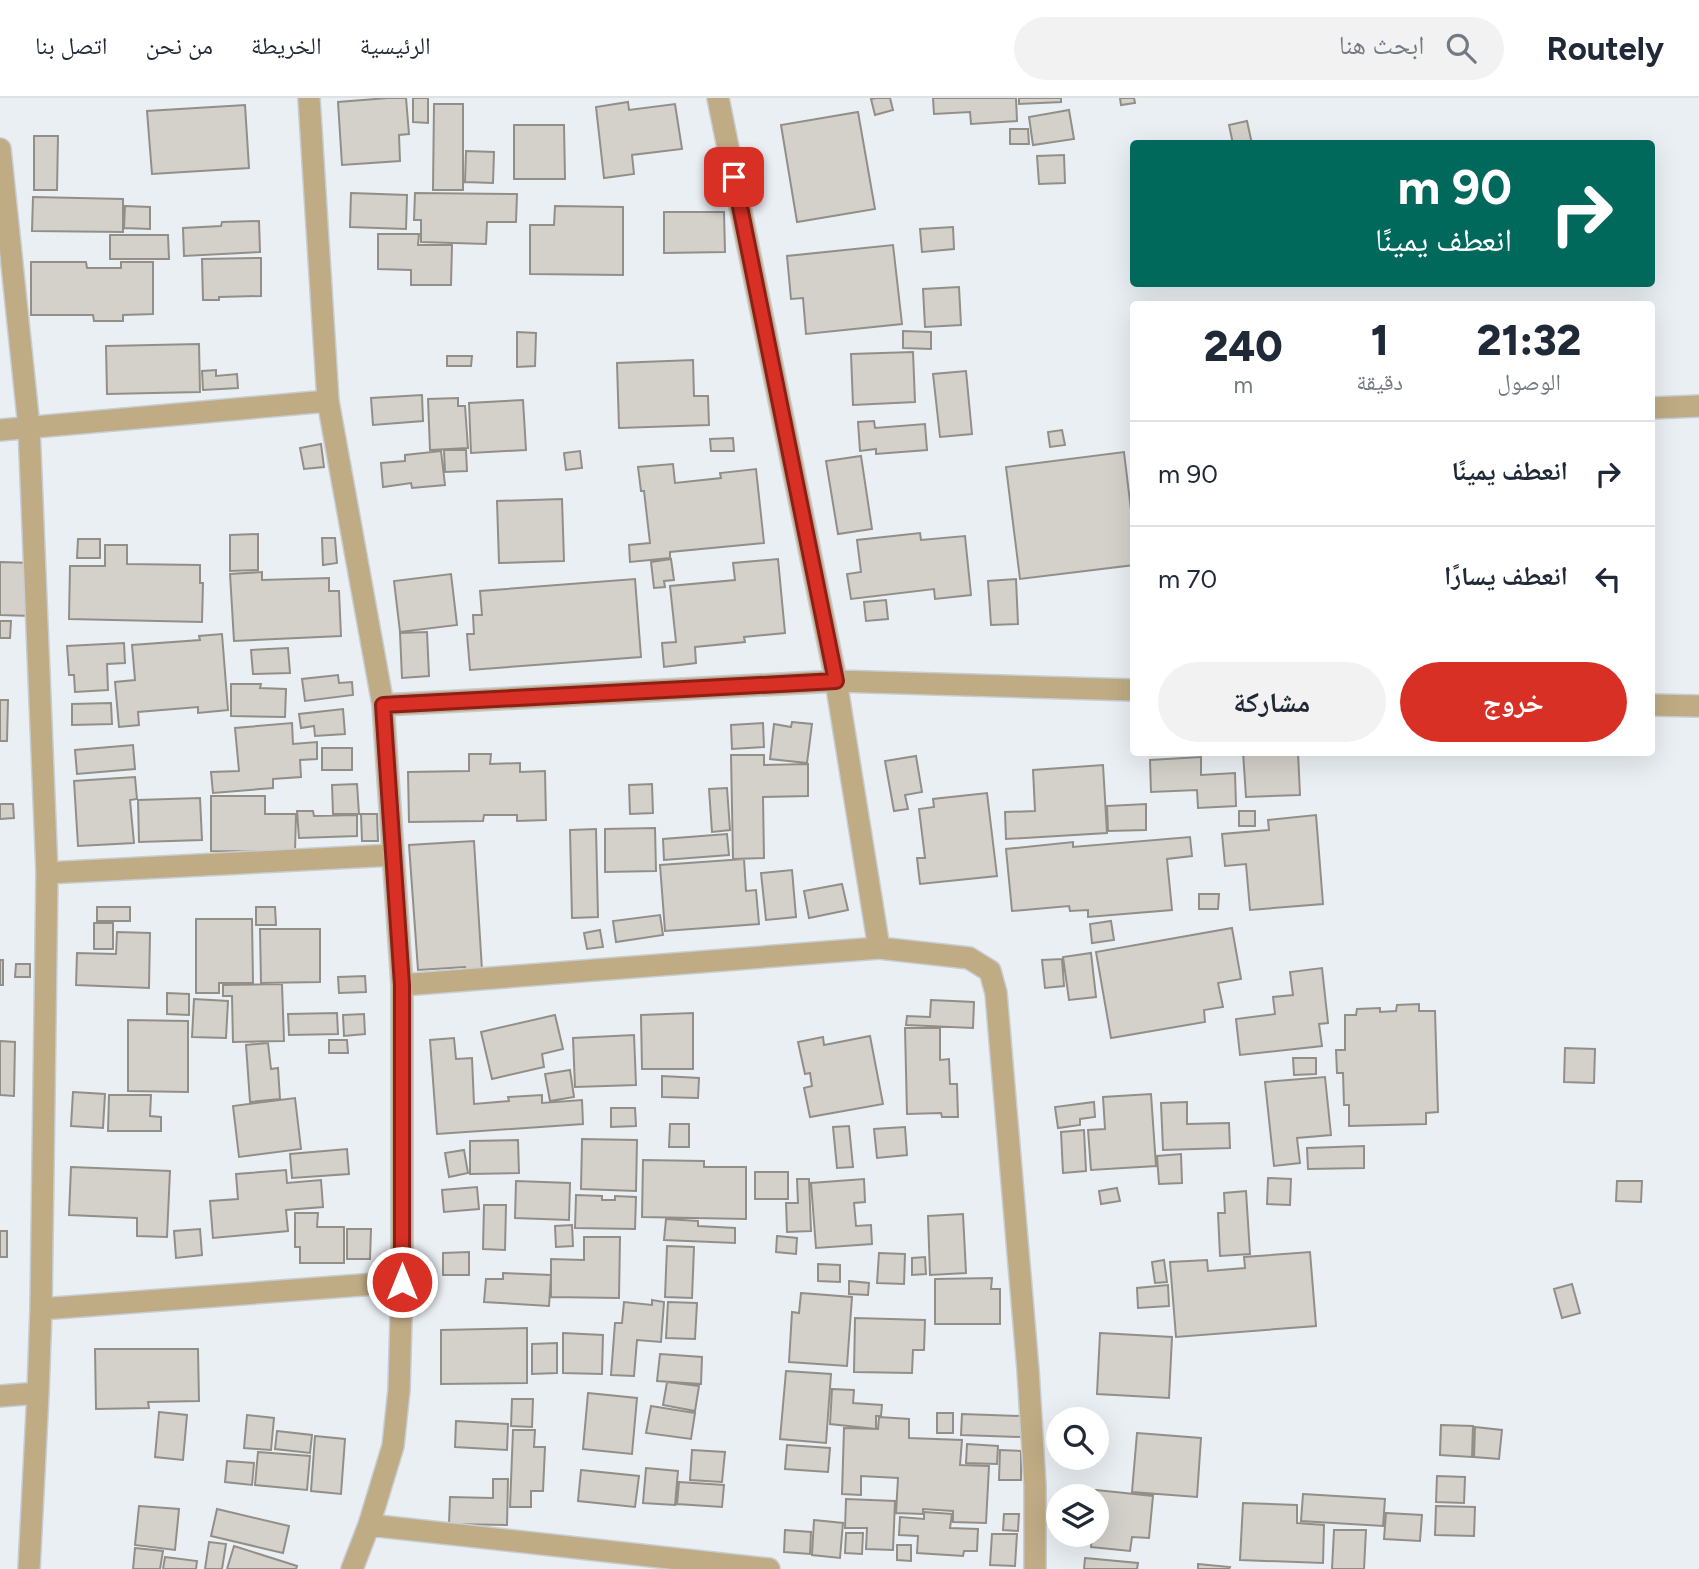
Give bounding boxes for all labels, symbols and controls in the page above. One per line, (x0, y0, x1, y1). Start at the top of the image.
search box (1014, 17, 1504, 80)
text: ابحث هنا (1339, 29, 1424, 61)
icon: search (1442, 29, 1480, 67)
text: Routely (1546, 29, 1664, 68)
text: اتصل بنا (35, 31, 107, 60)
text: من نحن (145, 31, 213, 60)
text: الخريطة (251, 31, 322, 60)
text: الرئيسية (360, 31, 431, 60)
pin (704, 147, 764, 207)
text: 90 m (1397, 157, 1512, 216)
icon: arrive (715, 158, 753, 196)
icon: right (1536, 168, 1627, 259)
text: انعطف يمينًا (1375, 221, 1512, 259)
text: 1 (1371, 315, 1389, 366)
text: 21:32 (1477, 315, 1581, 366)
text: 240 (1204, 321, 1283, 372)
text: دقيقة (1356, 368, 1403, 396)
text: الوصول (1497, 368, 1561, 396)
text: m (1233, 371, 1253, 399)
text: انعطف يمينًا (1452, 455, 1568, 487)
icon: right (1589, 455, 1627, 493)
text: 90 m (1158, 458, 1218, 490)
text: انعطف يسارًا (1444, 560, 1568, 592)
icon: left (1589, 560, 1627, 598)
text: 70 m (1158, 563, 1217, 595)
button: مشاركة (1158, 662, 1386, 742)
button: خروج (1400, 662, 1627, 742)
position arrow (365, 1245, 439, 1319)
map controls (1046, 1407, 1109, 1547)
button: search (1046, 1407, 1109, 1470)
button: layers (1046, 1484, 1109, 1547)

